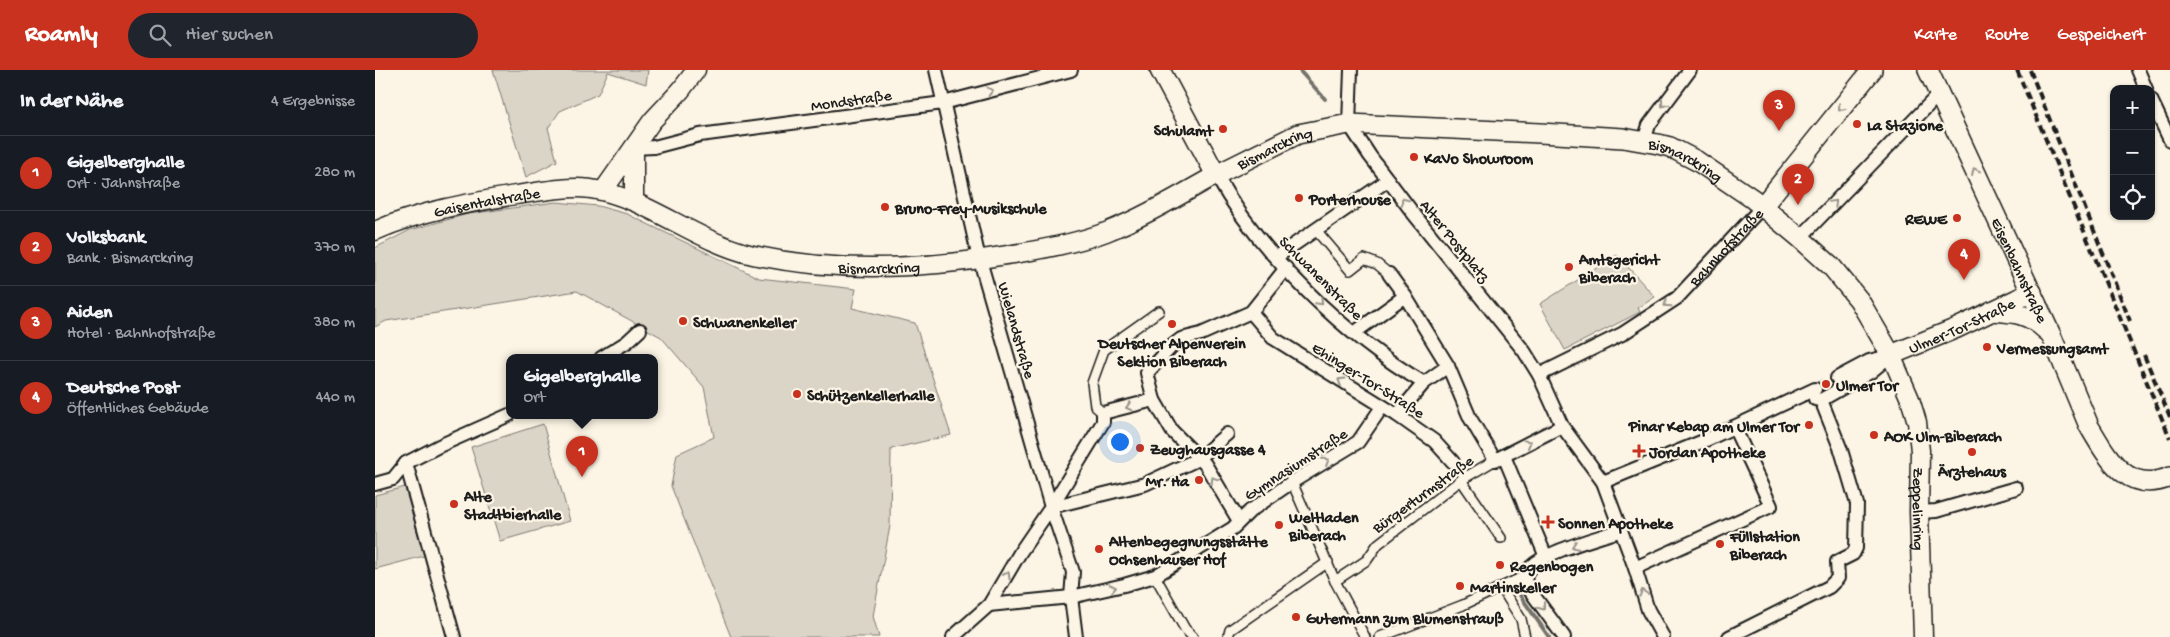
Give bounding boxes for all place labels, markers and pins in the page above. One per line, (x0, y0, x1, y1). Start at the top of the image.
pin: 3 (1763, 90, 1795, 131)
marker: La Stazione (1851, 118, 1863, 130)
place label: La Stazione (1867, 118, 1944, 137)
place label: Schulamt (1154, 123, 1214, 142)
marker: Schulamt (1217, 123, 1229, 135)
marker: KaVo Showroom (1408, 151, 1420, 163)
place label: KaVo Showroom (1423, 151, 1534, 170)
pin: 2 (1782, 164, 1814, 205)
marker: Porterhouse (1293, 192, 1305, 204)
place label: Porterhouse (1308, 192, 1392, 211)
marker: Bruno-Frey-Musikschule (879, 201, 891, 213)
place label: Bruno-Frey-Musikschule (894, 201, 1047, 220)
place label: REWE (1904, 212, 1948, 231)
marker: REWE (1951, 212, 1963, 224)
pin: 4 (1948, 239, 1980, 280)
place label: Amtsgericht Biberach (1578, 252, 1661, 289)
marker: Amtsgericht Biberach (1563, 261, 1575, 273)
marker: Schwanenkeller (677, 315, 689, 327)
place label: Schwanenkeller (693, 315, 798, 334)
marker: Deutscher Alpenverein Sektion Biberach (1166, 318, 1178, 330)
place label: Deutscher Alpenverein Sektion Biberach (1096, 336, 1246, 373)
marker: Vermessungsamt (1981, 341, 1993, 353)
place label: Vermessungsamt (1996, 341, 2110, 360)
marker: Ulmer Tor (1820, 378, 1832, 390)
place label: Ulmer Tor (1836, 378, 1900, 397)
marker: Schützenkellerhalle (791, 388, 803, 400)
place label: Schützenkellerhalle (807, 388, 935, 407)
place label: Pinar Kebap am Ulmer Tor (1628, 419, 1801, 438)
marker: Pinar Kebap am Ulmer Tor (1803, 419, 1815, 431)
marker: AOK Ulm-Biberach (1868, 429, 1880, 441)
place label: AOK Ulm-Biberach (1883, 429, 2002, 448)
pin: 1 (566, 436, 598, 477)
marker: Zeughausgasse 4 (1134, 442, 1146, 454)
place label: Zeughausgasse 4 (1150, 442, 1266, 461)
marker: Jordan Apotheke (1633, 445, 1645, 457)
place label: Jordan Apotheke (1648, 445, 1766, 464)
marker: Ärztehaus (1966, 446, 1978, 458)
place label: Ärztehaus (1937, 464, 2007, 483)
place label: Mr. Ha (1145, 474, 1190, 493)
marker: Mr. Ha (1193, 474, 1205, 486)
place label: Alte Stadtbierhalle (463, 489, 562, 526)
marker: Alte Stadtbierhalle (448, 498, 460, 510)
place label: Weltladen Biberach (1288, 510, 1359, 547)
marker: Sonnen Apotheke (1542, 516, 1554, 528)
place label: Sonnen Apotheke (1558, 516, 1674, 535)
marker: Weltladen Biberach (1273, 519, 1285, 531)
place label: Füllstation Biberach (1729, 529, 1800, 566)
place label: Altenbegegnungsstätte Ochsenhauser Hof (1108, 534, 1269, 571)
marker: Füllstation Biberach (1714, 538, 1726, 550)
marker: Altenbegegnungsstätte Ochsenhauser Hof (1093, 543, 1105, 555)
marker: Regenbogen (1494, 559, 1506, 571)
place label: Regenbogen (1509, 559, 1594, 578)
marker: Martinskeller (1454, 580, 1466, 592)
place label: Martinskeller (1470, 580, 1558, 599)
marker: Gutermann zum Blumenstrauß (1290, 611, 1302, 623)
place label: Gutermann zum Blumenstrauß (1306, 611, 1504, 630)

